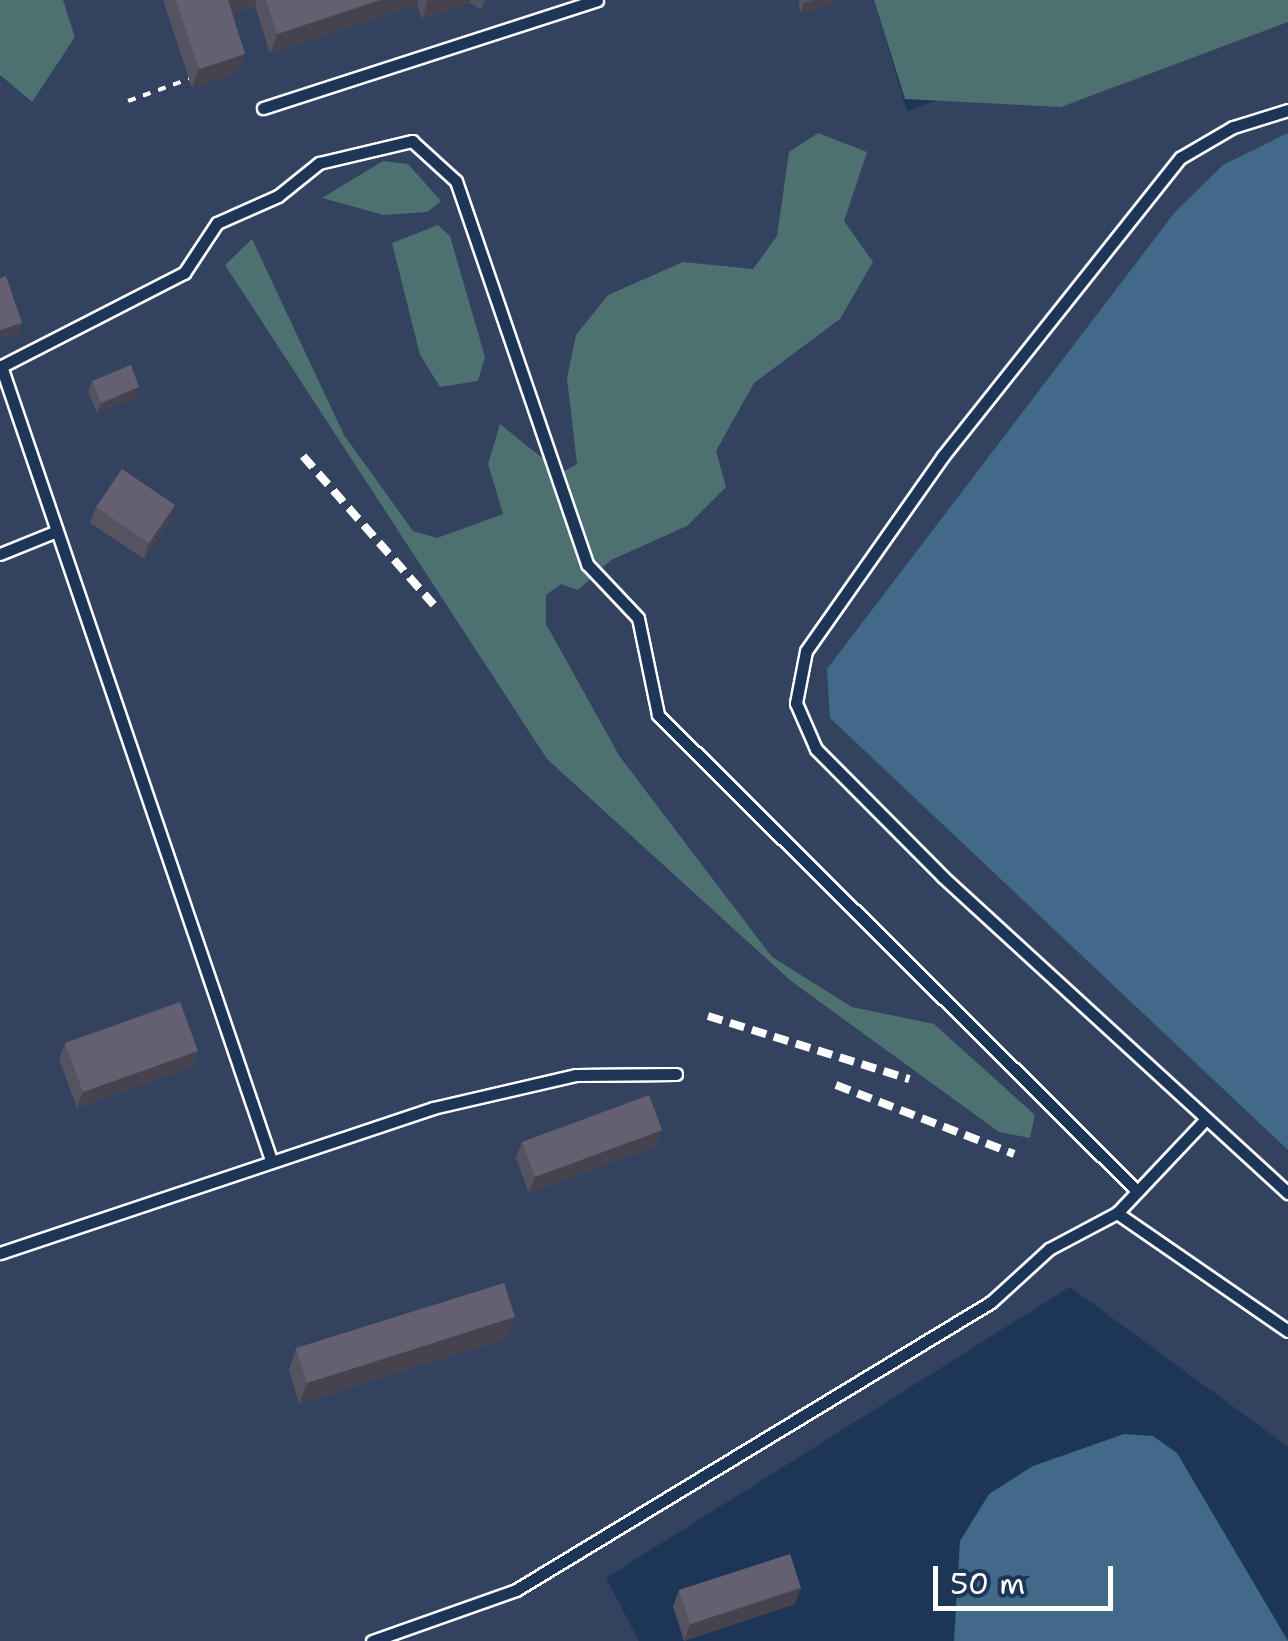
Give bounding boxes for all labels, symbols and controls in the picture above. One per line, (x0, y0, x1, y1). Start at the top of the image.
scale bar (938, 1546, 1118, 1608)
text: 50 m (950, 1563, 1025, 1604)

